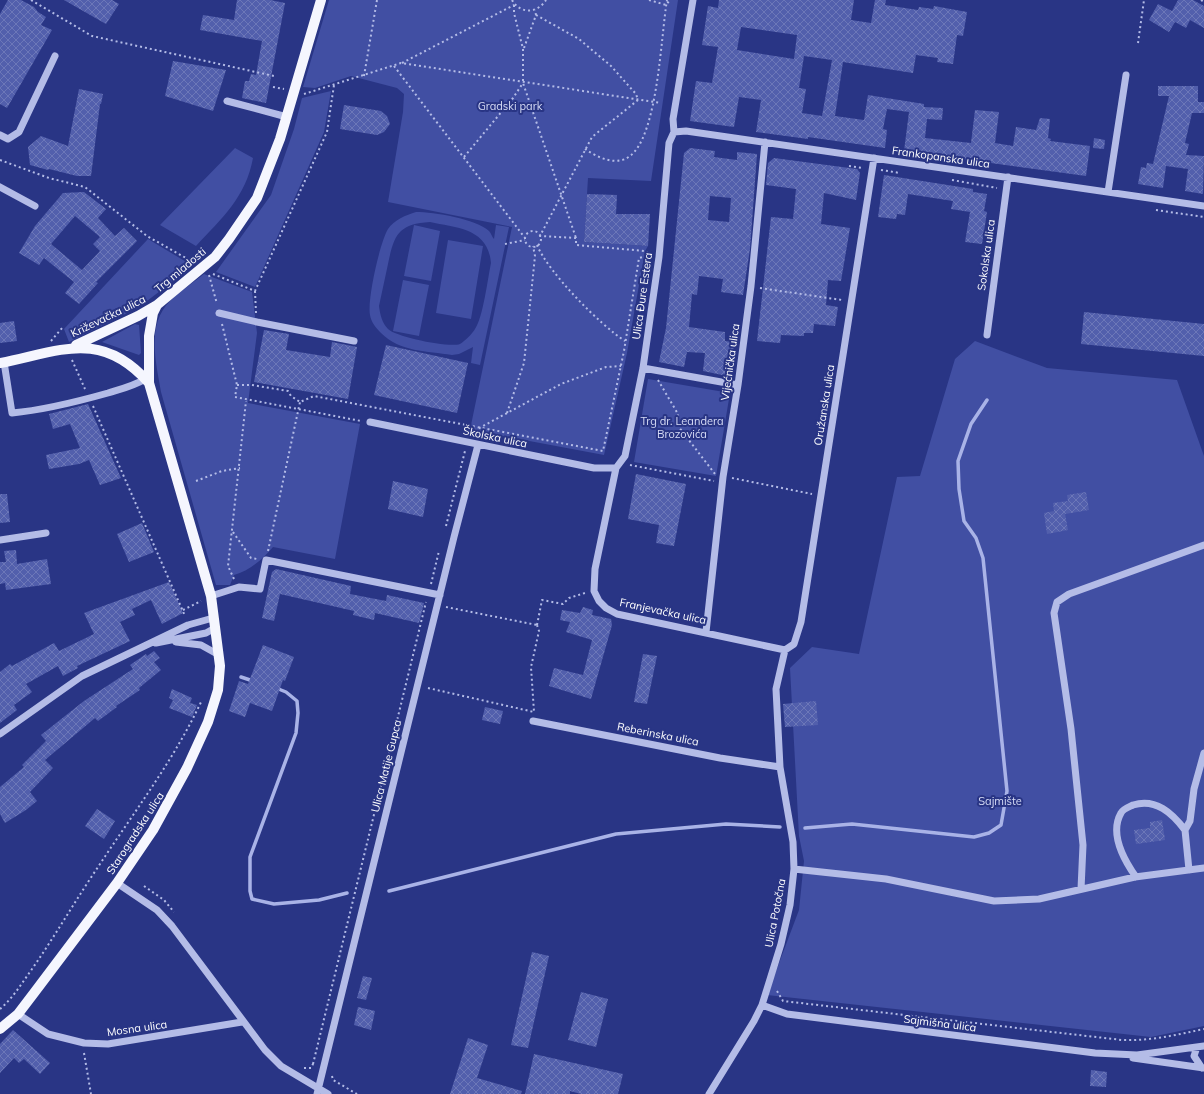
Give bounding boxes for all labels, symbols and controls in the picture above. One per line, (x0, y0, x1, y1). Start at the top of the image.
park label: Gradski park (478, 99, 543, 113)
street label: Frankopanska ulica (891, 143, 991, 171)
street label: Sokolska ulica (974, 219, 998, 291)
street label: Trg mladosti (151, 244, 209, 296)
street label: Ulica Đure Estera (629, 252, 655, 340)
street label: Križevačka ulica (68, 292, 148, 340)
street label: Vijećnička ulica (718, 323, 742, 401)
street label: Oružanska ulica (811, 364, 837, 446)
park label: Trg dr. Leandera Brozovića (640, 414, 724, 441)
street label: Školska ulica (462, 423, 528, 451)
street label: Franjevačka ulica (618, 595, 708, 627)
street label: Ulica Matije Gupca (368, 718, 404, 814)
street label: Reberinska ulica (616, 719, 700, 749)
street label: Starogradska ulica (103, 789, 167, 877)
park label: Sajmište (978, 794, 1022, 808)
street label: Ulica Potočna (761, 877, 789, 949)
street label: Sajmišna ulica (903, 1012, 977, 1034)
street label: Mosna ulica (106, 1017, 168, 1039)

